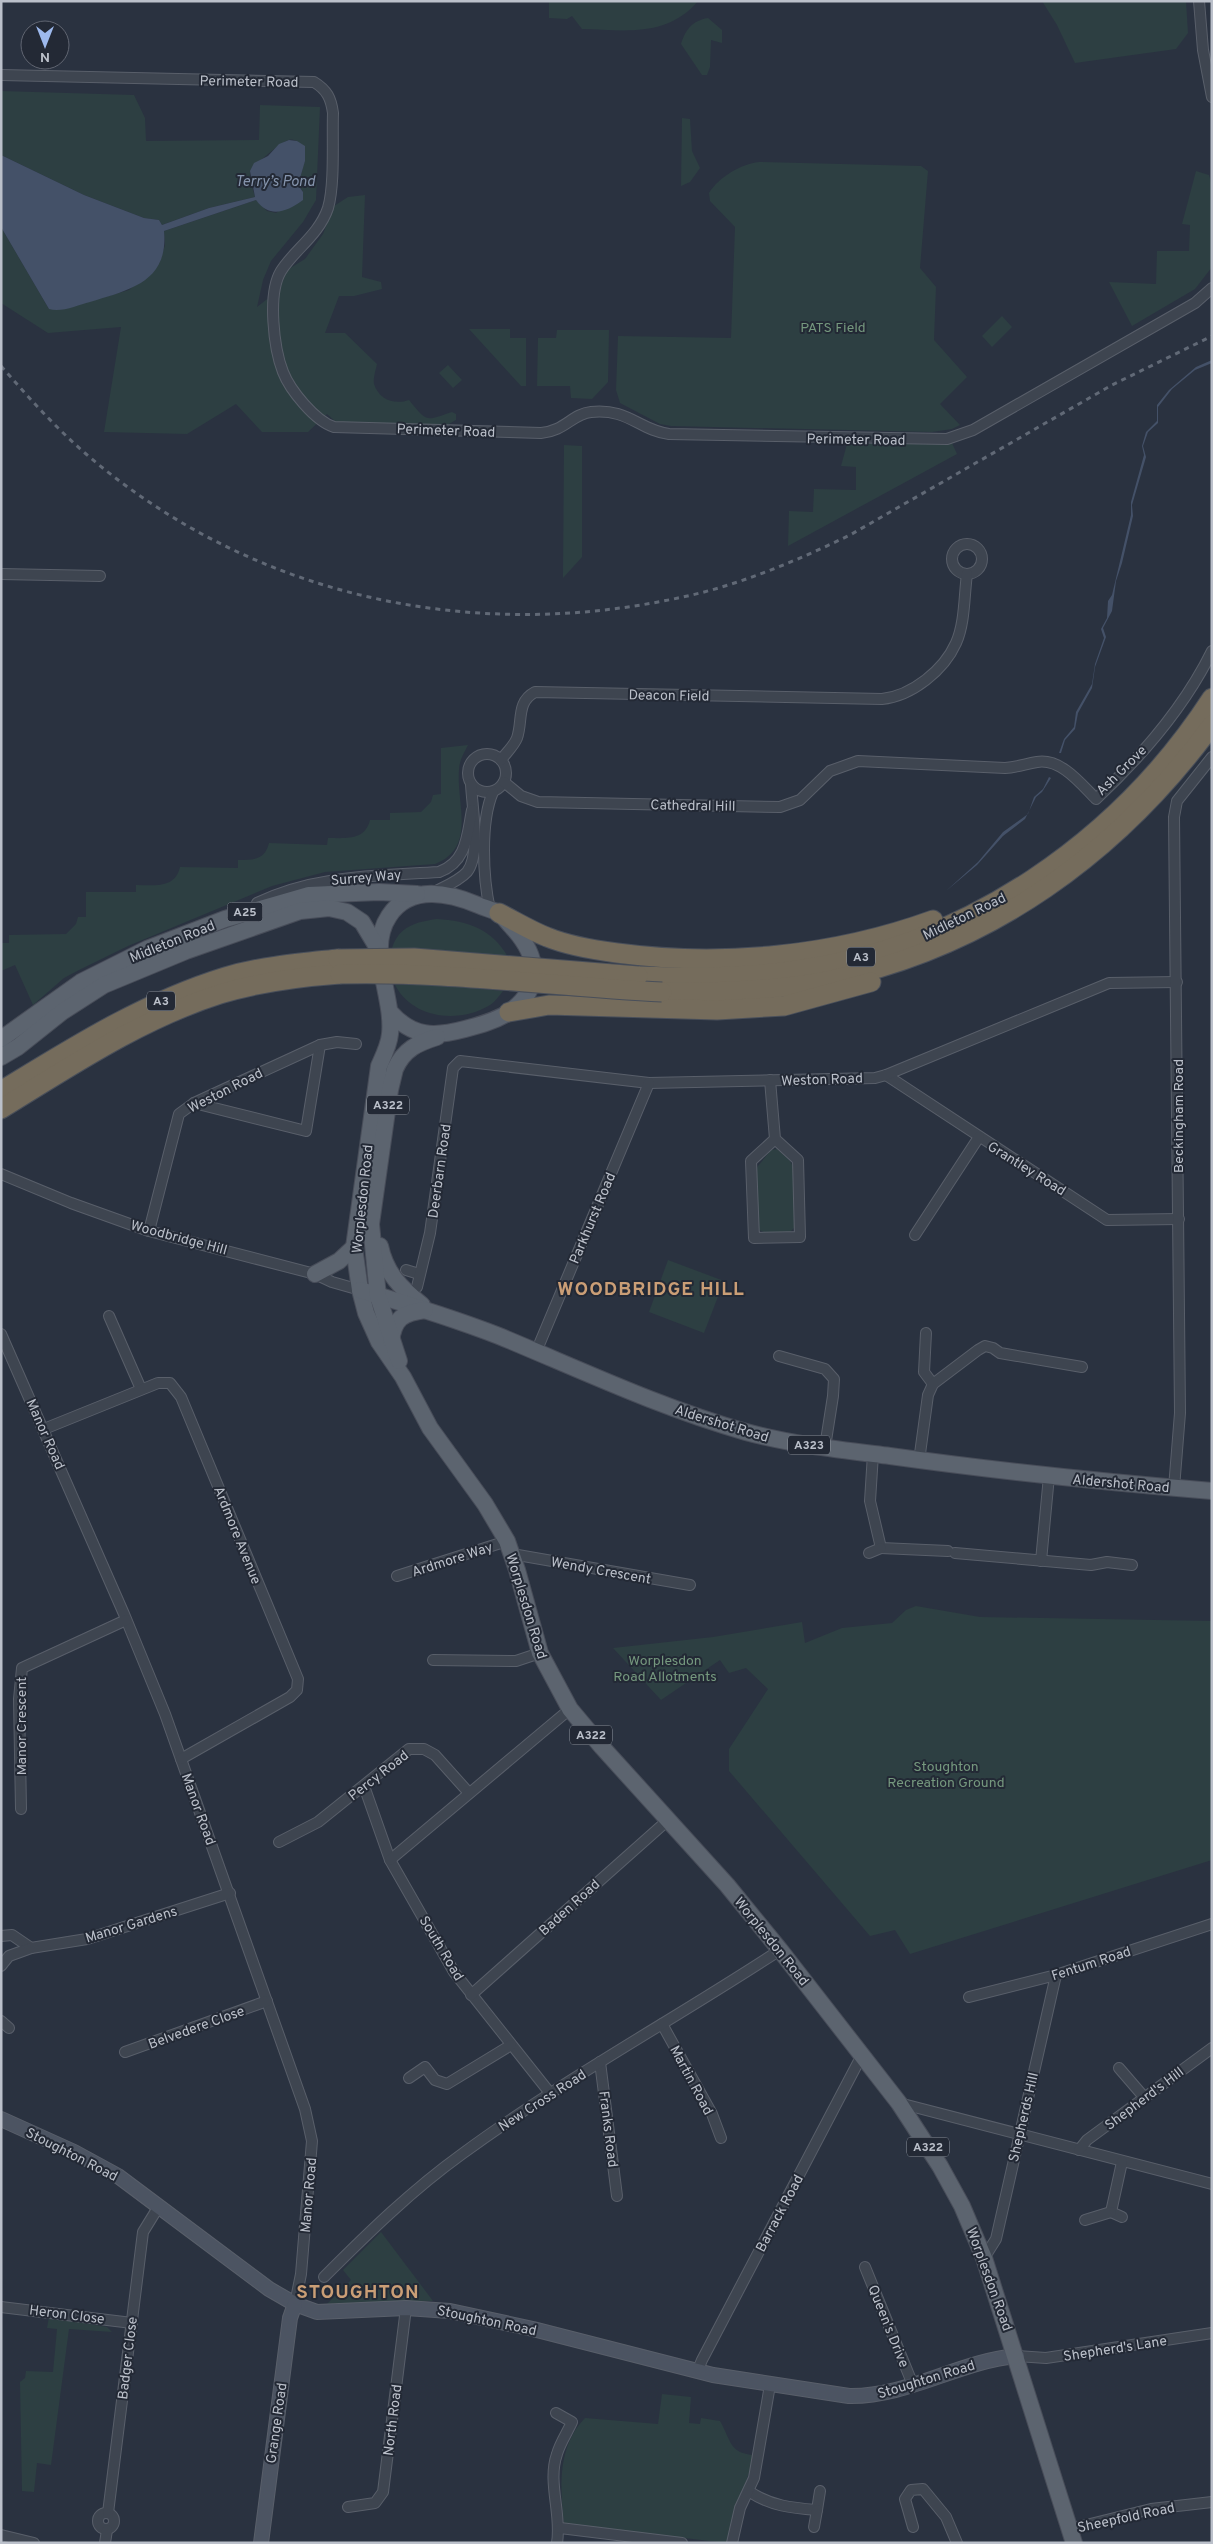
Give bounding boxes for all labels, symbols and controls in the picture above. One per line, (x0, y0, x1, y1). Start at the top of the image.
north arrow (20, 20, 70, 70)
text: N (40, 48, 50, 65)
street label: Perimeter Road (199, 73, 299, 92)
water label: Terry’s Pond (235, 173, 316, 192)
park label: PATS Field (800, 320, 866, 337)
street label: Perimeter Road (396, 421, 496, 442)
street label: Perimeter Road (806, 431, 906, 450)
street label: Deacon Field (628, 687, 710, 706)
street label: Ash Grove (1093, 742, 1151, 800)
street label: Cathedral Hill (650, 797, 736, 816)
street label: Surrey Way (330, 867, 402, 890)
street label: Midleton Road (920, 890, 1009, 945)
road number: A25 (228, 902, 262, 922)
street label: Midleton Road (128, 918, 218, 967)
road number: A3 (847, 948, 875, 966)
road number: A3 (147, 991, 175, 1010)
street label: Beckingham Road (1171, 1059, 1188, 1173)
street label: Weston Road (185, 1065, 266, 1117)
street label: Weston Road (781, 1071, 863, 1090)
road number: A322 (367, 1096, 409, 1114)
street label: Deerbarn Road (425, 1123, 456, 1219)
street label: Grantley Road (984, 1138, 1068, 1200)
street label: Worplesdon Road (349, 1144, 378, 1254)
street label: Parkhurst Road (567, 1170, 620, 1267)
street label: Woodbridge Hill (128, 1217, 229, 1260)
district label: WOODBRIDGE HILL (557, 1278, 745, 1302)
street label: Manor Road (22, 1397, 68, 1472)
street label: Aldershot Road (673, 1402, 771, 1447)
road number: A323 (788, 1436, 830, 1454)
street label: Aldershot Road (1072, 1472, 1170, 1497)
street label: Ardmore Avenue (209, 1484, 264, 1587)
street label: Ardmore Way (410, 1539, 495, 1582)
street label: Worplesdon Road (501, 1552, 550, 1661)
street label: Wendy Crescent (549, 1554, 652, 1589)
park label: Worplesdon Road Allotments (613, 1653, 717, 1686)
street label: Manor Crescent (14, 1677, 31, 1775)
road number: A322 (570, 1726, 612, 1744)
street label: Percy Road (345, 1747, 412, 1805)
park label: Stoughton Recreation Ground (887, 1759, 1005, 1792)
street label: Manor Road (177, 1771, 218, 1848)
street label: Baden Road (536, 1876, 604, 1940)
street label: Worplesdon Road (730, 1894, 812, 1990)
street label: Manor Gardens (83, 1903, 179, 1947)
street label: South Road (415, 1913, 467, 1984)
street label: Fentum Road (1050, 1944, 1133, 1985)
street label: Belvedere Close (146, 2003, 247, 2054)
street label: Martin Road (665, 2043, 716, 2118)
street label: Shepherd's Hill (1102, 2064, 1188, 2134)
street label: New Cross Road (496, 2067, 590, 2136)
street label: Shepherds Hill (1006, 2071, 1043, 2164)
street label: Franks Road (594, 2090, 621, 2168)
street label: Stoughton Road (22, 2125, 120, 2186)
road number: A322 (907, 2138, 949, 2156)
street label: Manor Road (298, 2157, 321, 2233)
street label: Barrack Road (753, 2172, 808, 2255)
street label: Worplesdon Road (962, 2225, 1015, 2334)
district label: STOUGHTON (296, 2281, 420, 2305)
street label: Queen's Drive (863, 2283, 912, 2370)
street label: Heron Close (28, 2302, 106, 2329)
street label: Stoughton Road (435, 2303, 538, 2340)
street label: Badger Close (115, 2316, 142, 2401)
street label: Shepherd's Lane (1062, 2333, 1168, 2366)
street label: Stoughton Road (876, 2358, 977, 2403)
street label: Grange Road (263, 2382, 292, 2465)
street label: North Road (381, 2383, 406, 2457)
street label: Sheepfold Road (1076, 2500, 1177, 2537)

